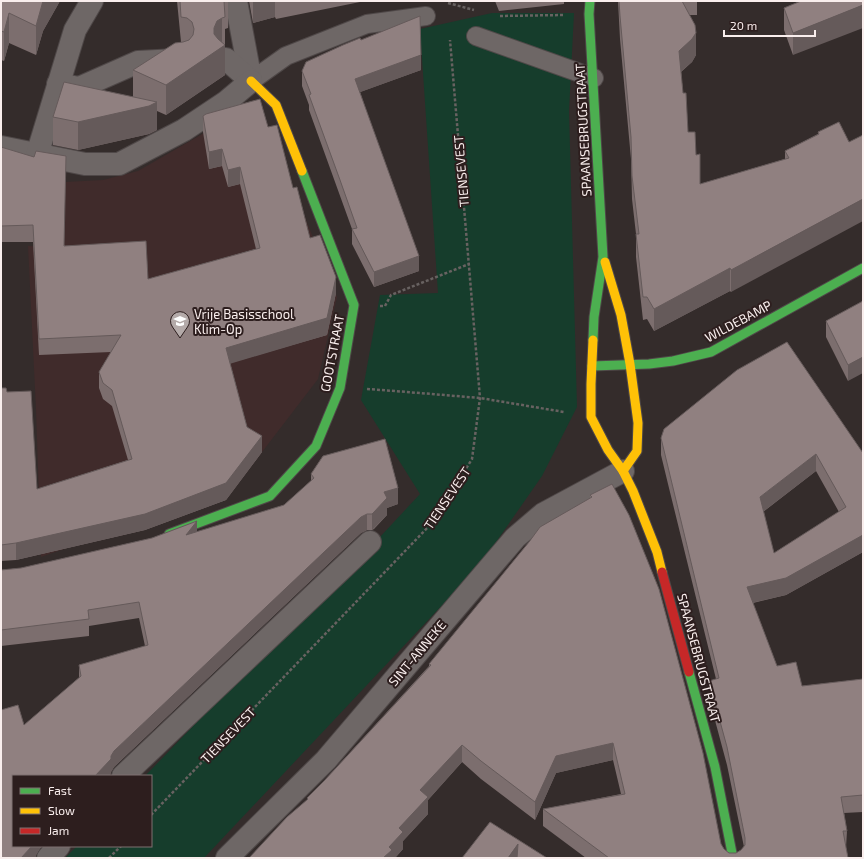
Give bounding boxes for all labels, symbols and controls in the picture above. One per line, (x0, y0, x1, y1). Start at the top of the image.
scale bar (724, 12, 815, 38)
text: 20 m (730, 18, 757, 32)
street label: SPAANSEBRUGSTRAAT (572, 63, 594, 197)
street label: TIENSEVEST (450, 134, 472, 208)
street label: WILDEBAMP (702, 297, 775, 345)
place label: Vrije Basisschool Klim-Op (194, 306, 294, 337)
school or university icon: Vrije Basisschool Klim-Op (169, 310, 191, 338)
street label: GOOTSTRAAT (317, 312, 347, 393)
street label: TIENSEVEST (420, 463, 474, 532)
street label: SPAANSEBRUGSTRAAT (674, 592, 724, 725)
street label: SINT-ANNEKE (385, 617, 449, 689)
street label: TIENSEVEST (197, 703, 259, 766)
legend (12, 775, 152, 847)
text: Fast (48, 783, 72, 797)
text: Slow (48, 803, 75, 817)
text: Jam (48, 823, 69, 837)

